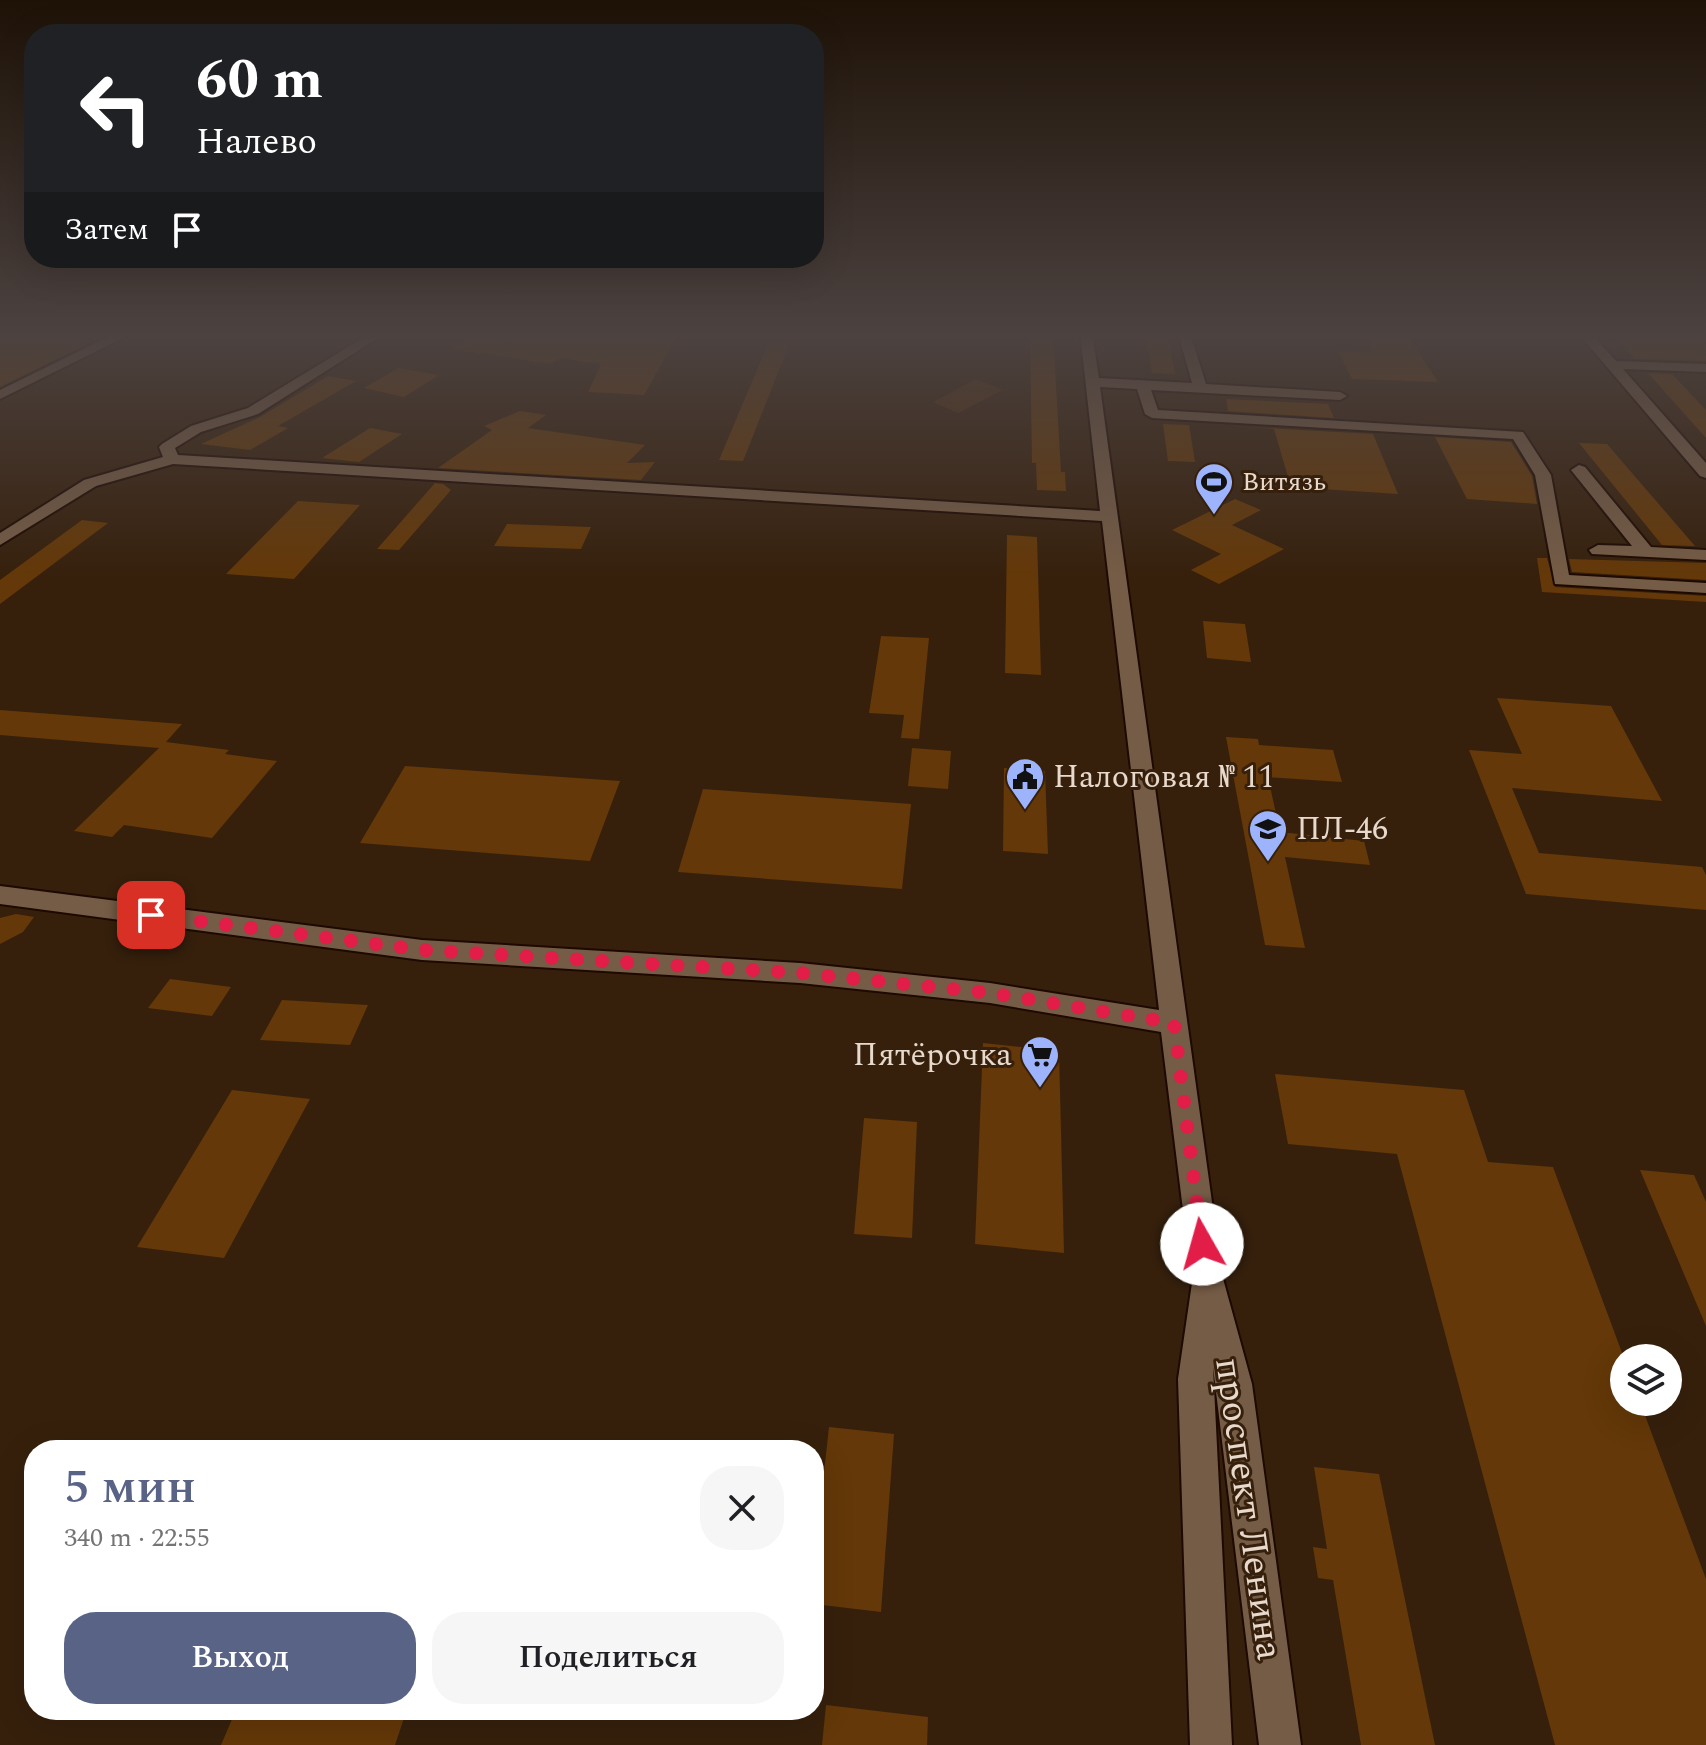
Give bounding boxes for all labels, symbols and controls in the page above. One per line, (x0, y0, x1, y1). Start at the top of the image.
text: 60 m (196, 38, 323, 123)
icon: left (64, 56, 168, 160)
text: Налево (196, 115, 317, 170)
text: Затем (64, 207, 149, 253)
icon: arrive (165, 208, 209, 252)
sports icon: Витязь (1193, 461, 1235, 516)
place label: Витязь (1242, 462, 1326, 502)
place label: Налоговая № 11 (1053, 753, 1275, 802)
public building icon: Налоговая № 11 (1004, 756, 1046, 811)
place label: ПЛ-46 (1296, 805, 1388, 854)
school or university icon: ПЛ-46 (1247, 808, 1289, 863)
pin (117, 881, 185, 949)
icon: arrive (129, 893, 173, 937)
place label: Пятёрочка (853, 1031, 1012, 1080)
supermarket icon: Пятёрочка (1019, 1034, 1061, 1089)
position arrow (1160, 1202, 1244, 1286)
map controls (1610, 1344, 1682, 1416)
button: layers (1610, 1344, 1682, 1416)
street label: проспект Ленина (1198, 1354, 1298, 1664)
text: 5 мин (64, 1451, 196, 1524)
button: close (700, 1466, 784, 1550)
text: 340 m · 22:55 (64, 1518, 210, 1558)
button: Выход (64, 1612, 416, 1704)
button: Поделиться (432, 1612, 784, 1704)

